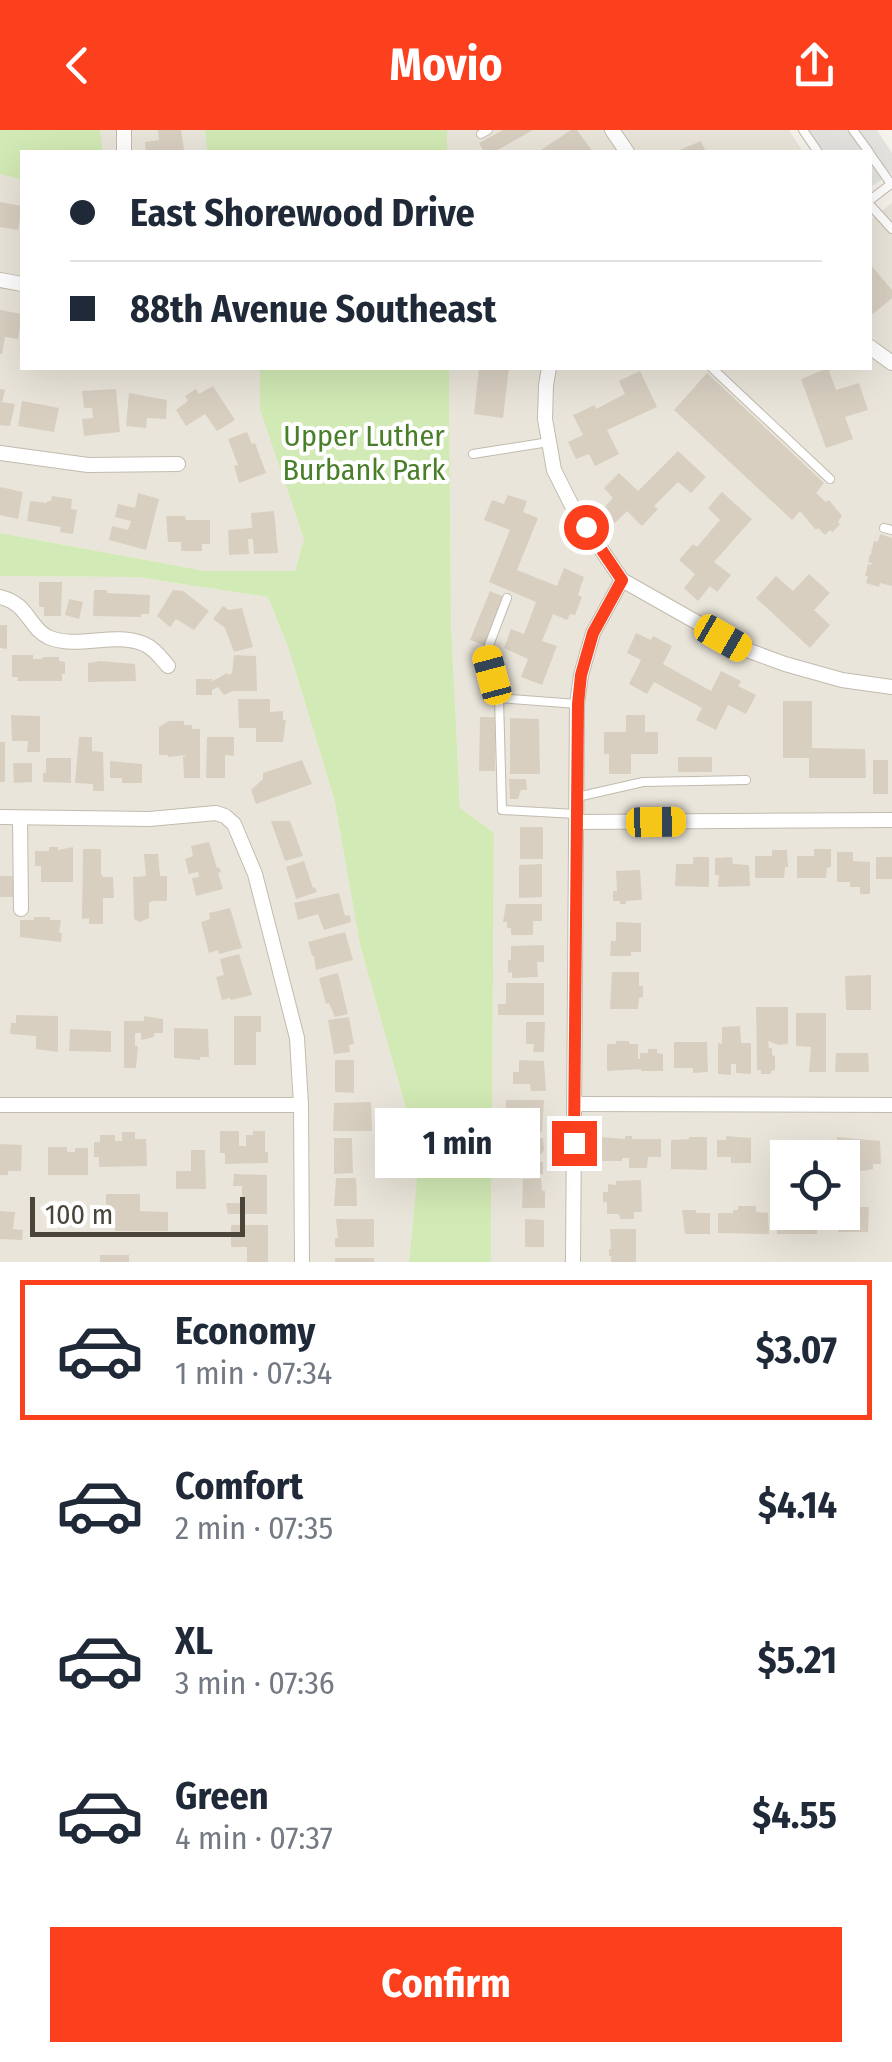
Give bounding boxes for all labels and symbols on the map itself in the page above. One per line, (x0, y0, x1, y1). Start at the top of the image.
park label: Upper Luther Burbank Park (282, 418, 446, 488)
route start (564, 505, 609, 550)
car (690, 610, 756, 666)
car (470, 642, 514, 708)
car (626, 806, 686, 838)
callout: 1 min (374, 1108, 539, 1178)
route end (552, 1121, 597, 1166)
scale bar (30, 1192, 245, 1236)

